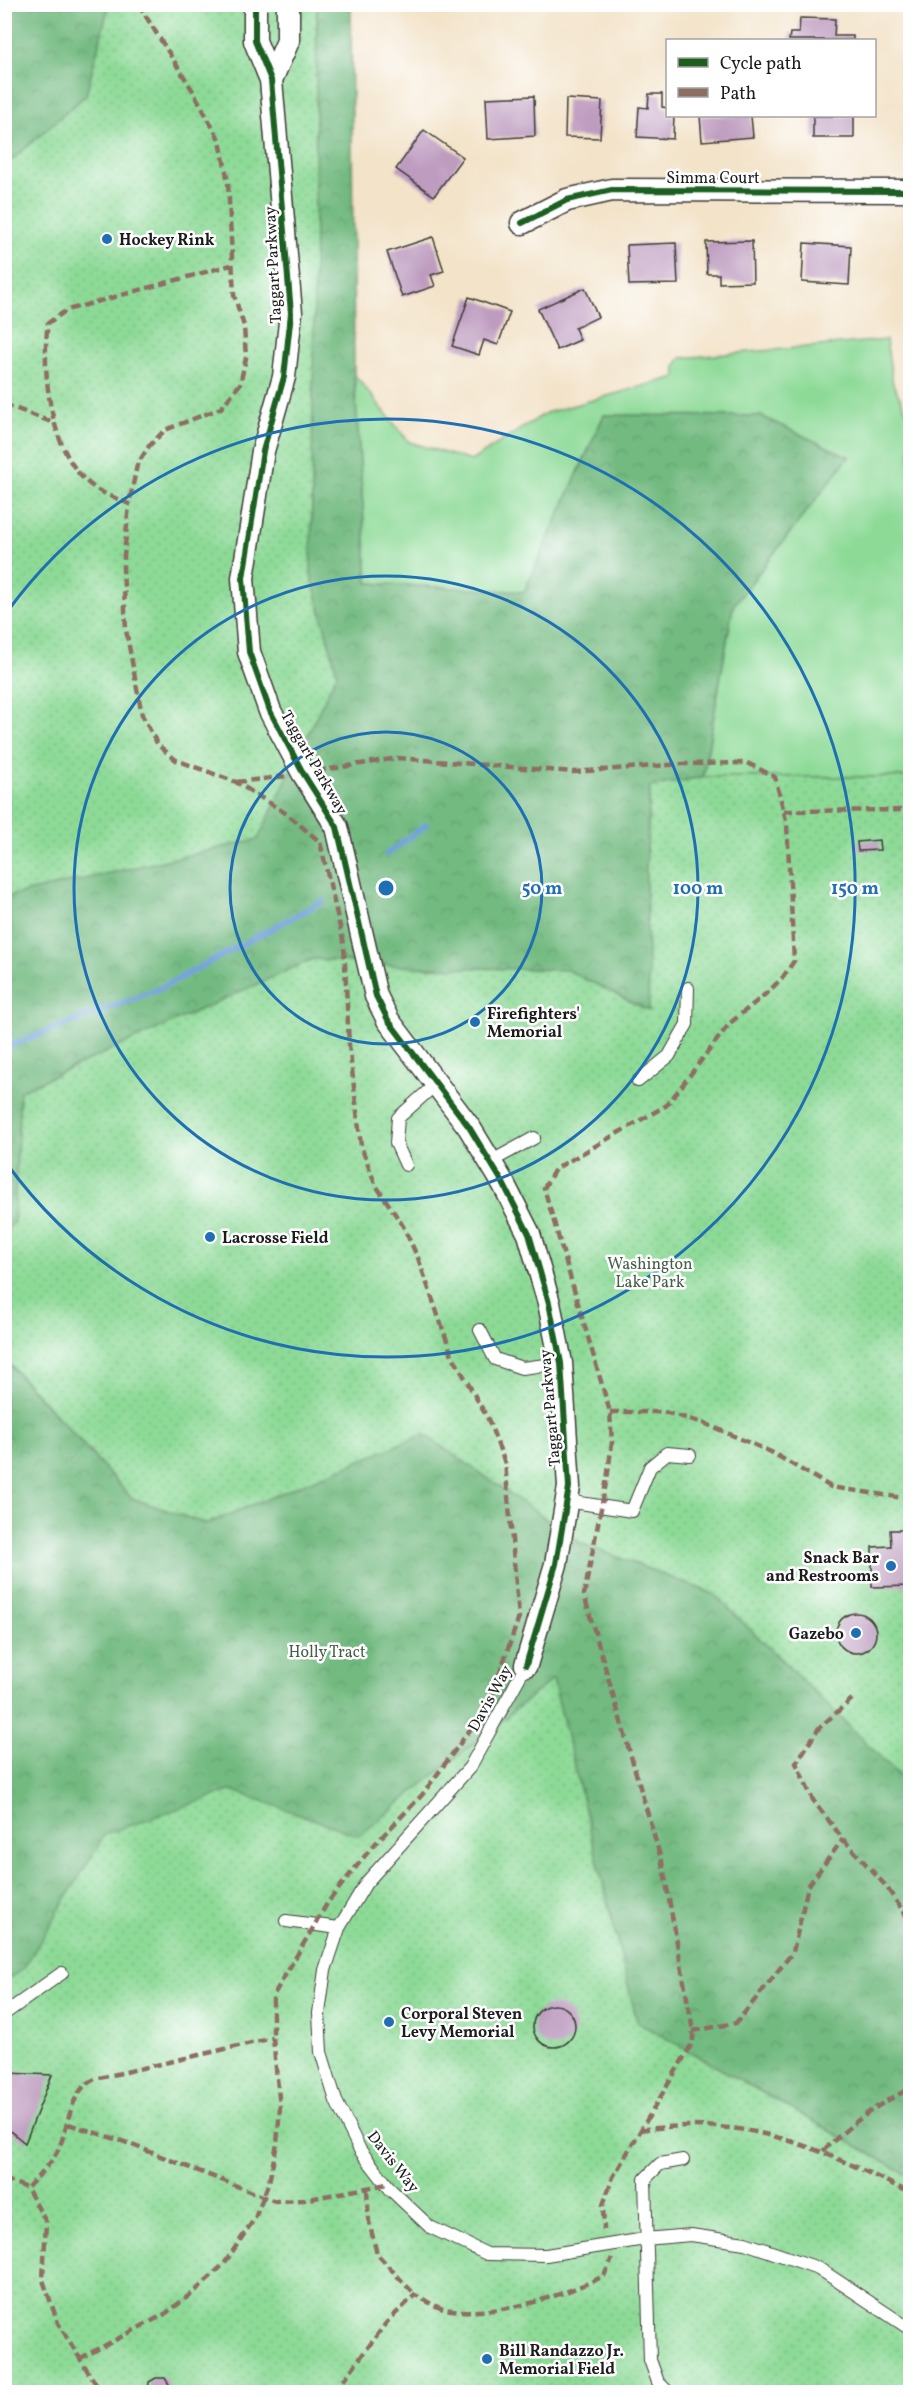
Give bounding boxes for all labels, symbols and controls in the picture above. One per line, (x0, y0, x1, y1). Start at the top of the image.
legend (666, 39, 876, 117)
text: Cycle path (720, 52, 802, 77)
text: Path (720, 82, 756, 107)
street label: Simma Court (666, 168, 760, 190)
street label: Taggart Parkway (260, 205, 288, 324)
place label: Hockey Rink (119, 230, 215, 252)
marker: Hockey Rink (100, 232, 114, 246)
street label: Taggart Parkway (274, 707, 352, 820)
text: 50 m (522, 877, 562, 902)
text: 100 m (673, 877, 723, 902)
text: 150 m (831, 877, 879, 902)
centre of rings (376, 878, 396, 898)
place label: Firefighters' Memorial (487, 1004, 580, 1044)
marker: Firefighters' Memorial (468, 1015, 482, 1029)
place label: Lacrosse Field (222, 1228, 329, 1250)
marker: Lacrosse Field (203, 1230, 217, 1244)
park label: Washington Lake Park (607, 1254, 693, 1294)
street label: Taggart Parkway (535, 1348, 567, 1467)
place label: Snack Bar and Restrooms (766, 1548, 879, 1588)
marker: Snack Bar and Restrooms (884, 1559, 898, 1573)
place label: Gazebo (789, 1624, 844, 1646)
marker: Gazebo (849, 1626, 863, 1640)
park label: Holly Tract (288, 1642, 366, 1664)
street label: Davis Way (463, 1661, 518, 1736)
place label: Corporal Steven Levy Memorial (401, 2004, 523, 2044)
marker: Corporal Steven Levy Memorial (382, 2015, 396, 2029)
street label: Davis Way (361, 2127, 424, 2198)
place label: Bill Randazzo Jr. Memorial Field (499, 2341, 624, 2381)
marker: Bill Randazzo Jr. Memorial Field (480, 2352, 494, 2366)

